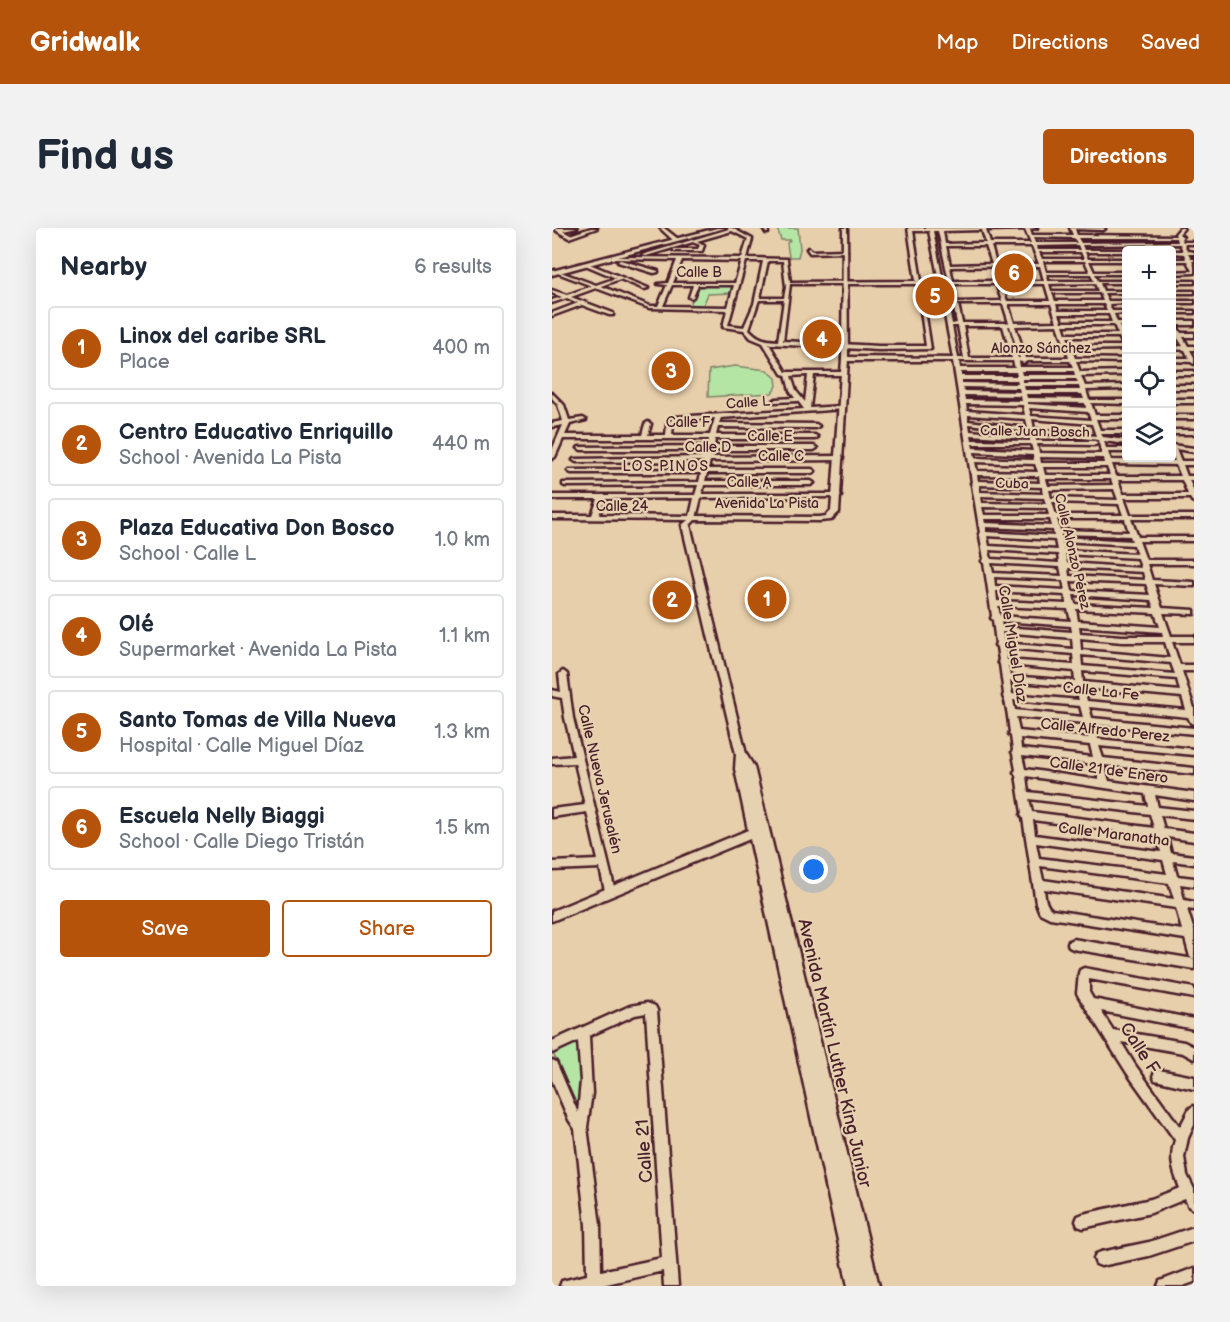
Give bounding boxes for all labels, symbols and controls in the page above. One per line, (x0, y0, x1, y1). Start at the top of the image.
text: Gridwalk (30, 26, 140, 59)
text: Map (936, 30, 979, 55)
text: Directions (1012, 30, 1108, 55)
text: Saved (1141, 30, 1200, 55)
button: Directions (1043, 129, 1194, 184)
text: Find us (36, 131, 174, 182)
map controls (1122, 246, 1176, 462)
button: + (1122, 246, 1176, 300)
pin: 6 (994, 250, 1034, 296)
text: Nearby (60, 252, 147, 283)
text: 6 results (414, 255, 492, 279)
street label: Calle B (676, 264, 722, 281)
pin: 5 (916, 274, 955, 318)
button: − (1122, 300, 1176, 354)
pin: 4 (802, 316, 842, 362)
text: Linox del caribe SRL (119, 323, 326, 350)
text: 1 (77, 336, 86, 360)
text: 400 m (432, 336, 490, 360)
street label: Alonzo Sánchez (991, 340, 1091, 357)
pin: 3 (652, 348, 690, 394)
text: Place (119, 350, 170, 374)
button: locate (1122, 354, 1176, 408)
street label: Calle L (725, 392, 771, 413)
button: layers (1122, 408, 1176, 462)
street label: Calle F (666, 414, 711, 431)
text: Centro Educativo Enriquillo (119, 419, 393, 446)
street label: Calle Juan Bosch (980, 422, 1090, 441)
street label: Calle E (747, 428, 793, 445)
text: 2 (76, 432, 87, 456)
text: 440 m (432, 432, 490, 456)
street label: Calle D (685, 439, 731, 456)
text: School · Avenida La Pista (119, 446, 342, 470)
street label: Calle C (758, 448, 804, 465)
district label: LOS PINOS (623, 458, 709, 475)
street label: Calle A (727, 474, 772, 491)
street label: Cuba (995, 474, 1029, 493)
street label: Calle Alonzo Pérez (1051, 492, 1094, 611)
street label: Avenida La Pista (715, 495, 819, 512)
street label: Calle 24 (596, 498, 649, 515)
text: Plaza Educativa Don Bosco (119, 515, 394, 542)
text: 3 (76, 528, 87, 552)
text: 1.0 km (435, 528, 490, 552)
text: School · Calle L (119, 542, 256, 566)
pin: 1 (748, 576, 786, 622)
pin: 2 (652, 578, 692, 622)
street label: Calle Miguel Díaz (994, 584, 1031, 705)
text: Olé (119, 611, 154, 638)
text: 4 (76, 624, 87, 648)
text: 1.1 km (439, 624, 490, 648)
text: Supermarket · Avenida La Pista (119, 638, 397, 662)
street label: Calle La Fe (1062, 678, 1140, 705)
street label: Calle Nueva Jerusalén (573, 703, 626, 856)
text: Santo Tomas de Villa Nueva (119, 707, 396, 734)
street label: Calle Alfredo Perez (1039, 714, 1171, 747)
text: 5 (76, 720, 87, 744)
text: 1.3 km (434, 720, 490, 744)
text: Hospital · Calle Miguel Díaz (119, 734, 364, 758)
street label: Calle 21 de Enero (1048, 753, 1169, 788)
text: Escuela Nelly Biaggi (119, 803, 325, 830)
text: 6 (75, 816, 88, 840)
text: 1.5 km (435, 816, 490, 840)
street label: Calle Maranatha (1057, 818, 1171, 851)
text: School · Calle Diego Tristán (119, 830, 364, 854)
your location (799, 855, 828, 884)
button: Save (60, 900, 270, 957)
button: Share (282, 900, 492, 957)
street label: Avenida Martín Luther King Junior (793, 917, 876, 1190)
street label: Calle F (1115, 1019, 1164, 1078)
street label: Calle 21 (632, 1118, 657, 1183)

